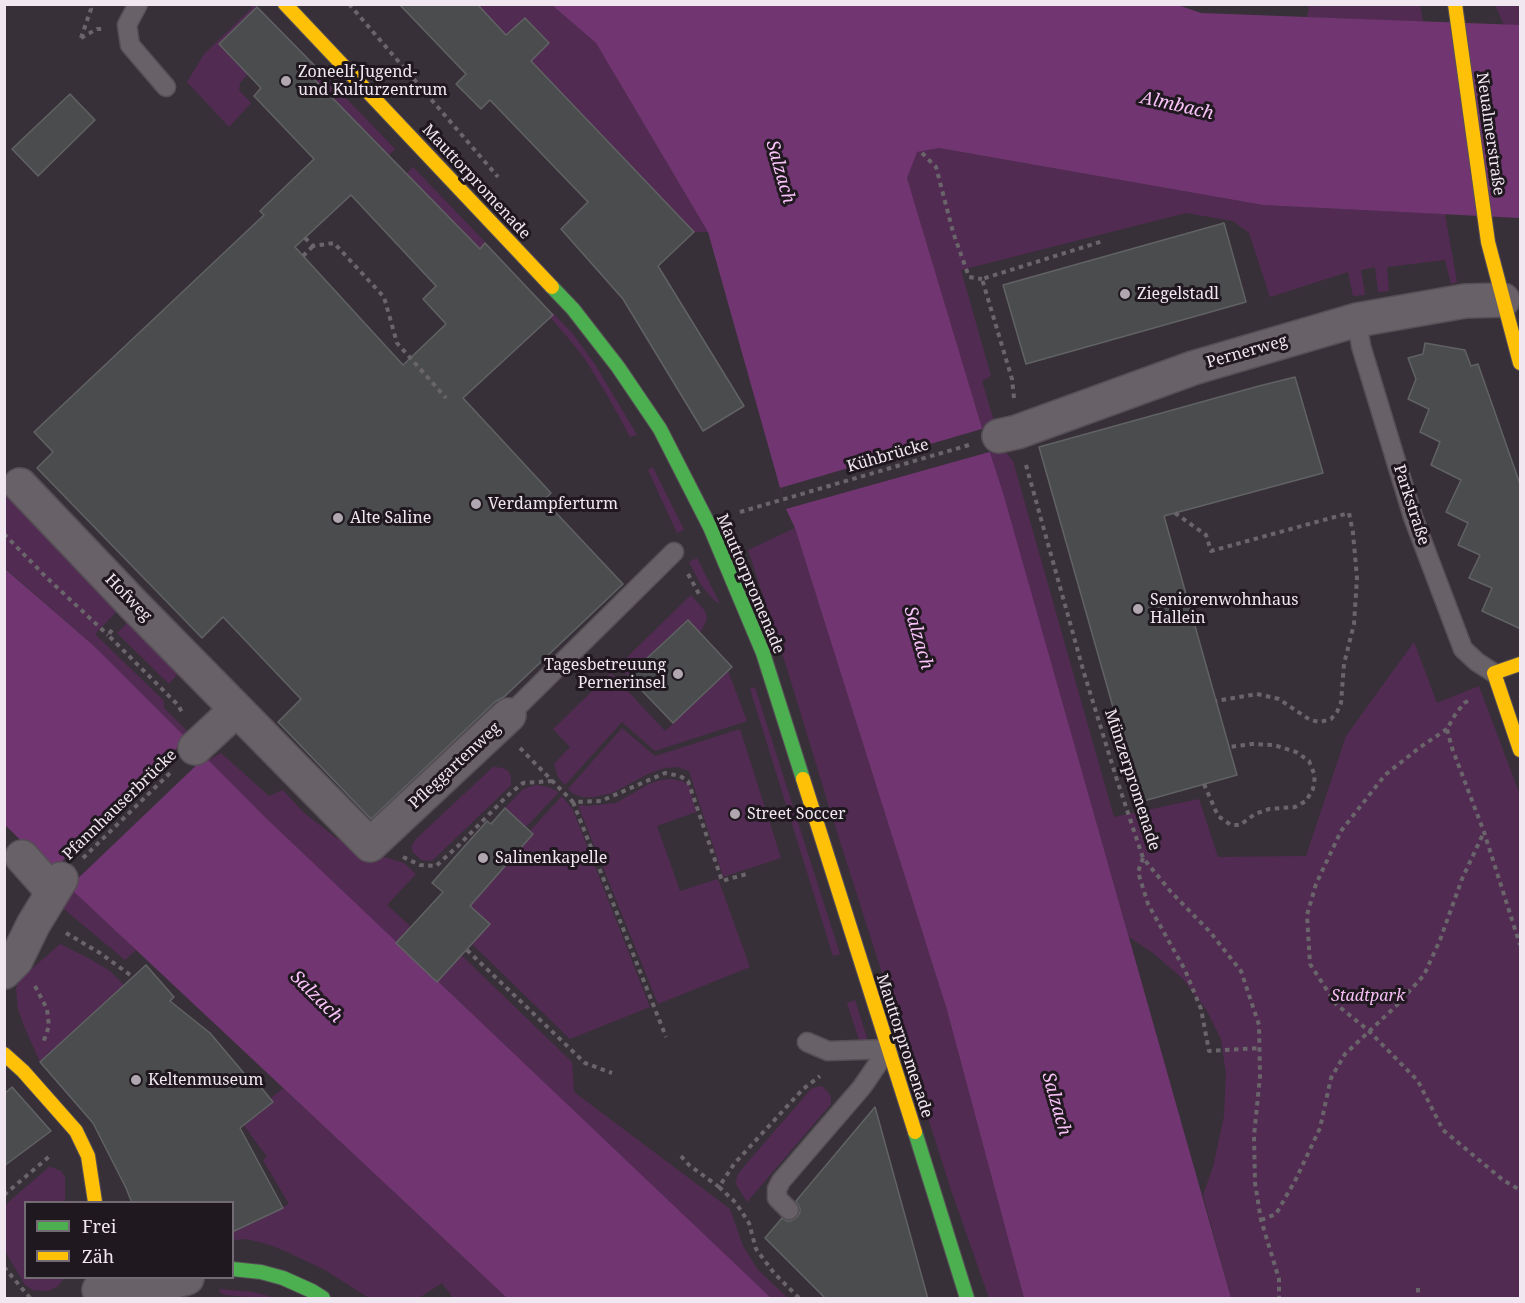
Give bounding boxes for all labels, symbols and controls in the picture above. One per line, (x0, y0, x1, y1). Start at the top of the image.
place label: Zoneelf Jugend- und Kulturzentrum (298, 62, 447, 100)
street label: Neualmerstraße (1472, 71, 1508, 197)
marker: Zoneelf Jugend- und Kulturzentrum (279, 74, 293, 88)
water label: Almbach (1138, 87, 1216, 125)
street label: Mauttorpromenade (418, 121, 534, 243)
water label: Salzach (761, 138, 799, 206)
place label: Ziegelstadl (1137, 284, 1219, 304)
marker: Ziegelstadl (1118, 287, 1132, 301)
street label: Pernerweg (1204, 331, 1290, 373)
street label: Kühbrücke (845, 435, 931, 477)
street label: Parkstraße (1389, 462, 1433, 548)
place label: Verdampferturm (488, 494, 618, 514)
marker: Verdampferturm (469, 497, 483, 511)
place label: Alte Saline (350, 508, 431, 528)
marker: Alte Saline (331, 511, 345, 525)
street label: Mauttorpromenade (712, 511, 788, 657)
street label: Hofweg (101, 570, 155, 626)
place label: Seniorenwohnhaus Hallein (1150, 590, 1298, 628)
marker: Seniorenwohnhaus Hallein (1131, 602, 1145, 616)
water label: Salzach (899, 604, 937, 672)
place label: Tagesbetreuung Pernerinsel (544, 655, 666, 693)
marker: Tagesbetreuung Pernerinsel (671, 667, 685, 681)
street label: Münzerpromenade (1100, 707, 1164, 853)
street label: Pfleggartenweg (405, 719, 505, 813)
street label: Pfannhauserbrücke (59, 746, 181, 864)
place label: Street Soccer (747, 804, 846, 824)
marker: Street Soccer (728, 807, 742, 821)
place label: Salinenkapelle (495, 848, 607, 868)
marker: Salinenkapelle (476, 851, 490, 865)
water label: Salzach (285, 966, 347, 1028)
street label: Mauttorpromenade (872, 972, 936, 1120)
park label: Stadtpark (1331, 986, 1405, 1006)
place label: Keltenmuseum (148, 1070, 263, 1090)
water label: Salzach (1037, 1070, 1075, 1138)
marker: Keltenmuseum (129, 1073, 143, 1087)
legend (24, 1201, 234, 1279)
text: Frei (82, 1214, 117, 1238)
text: Zäh (82, 1244, 114, 1268)

